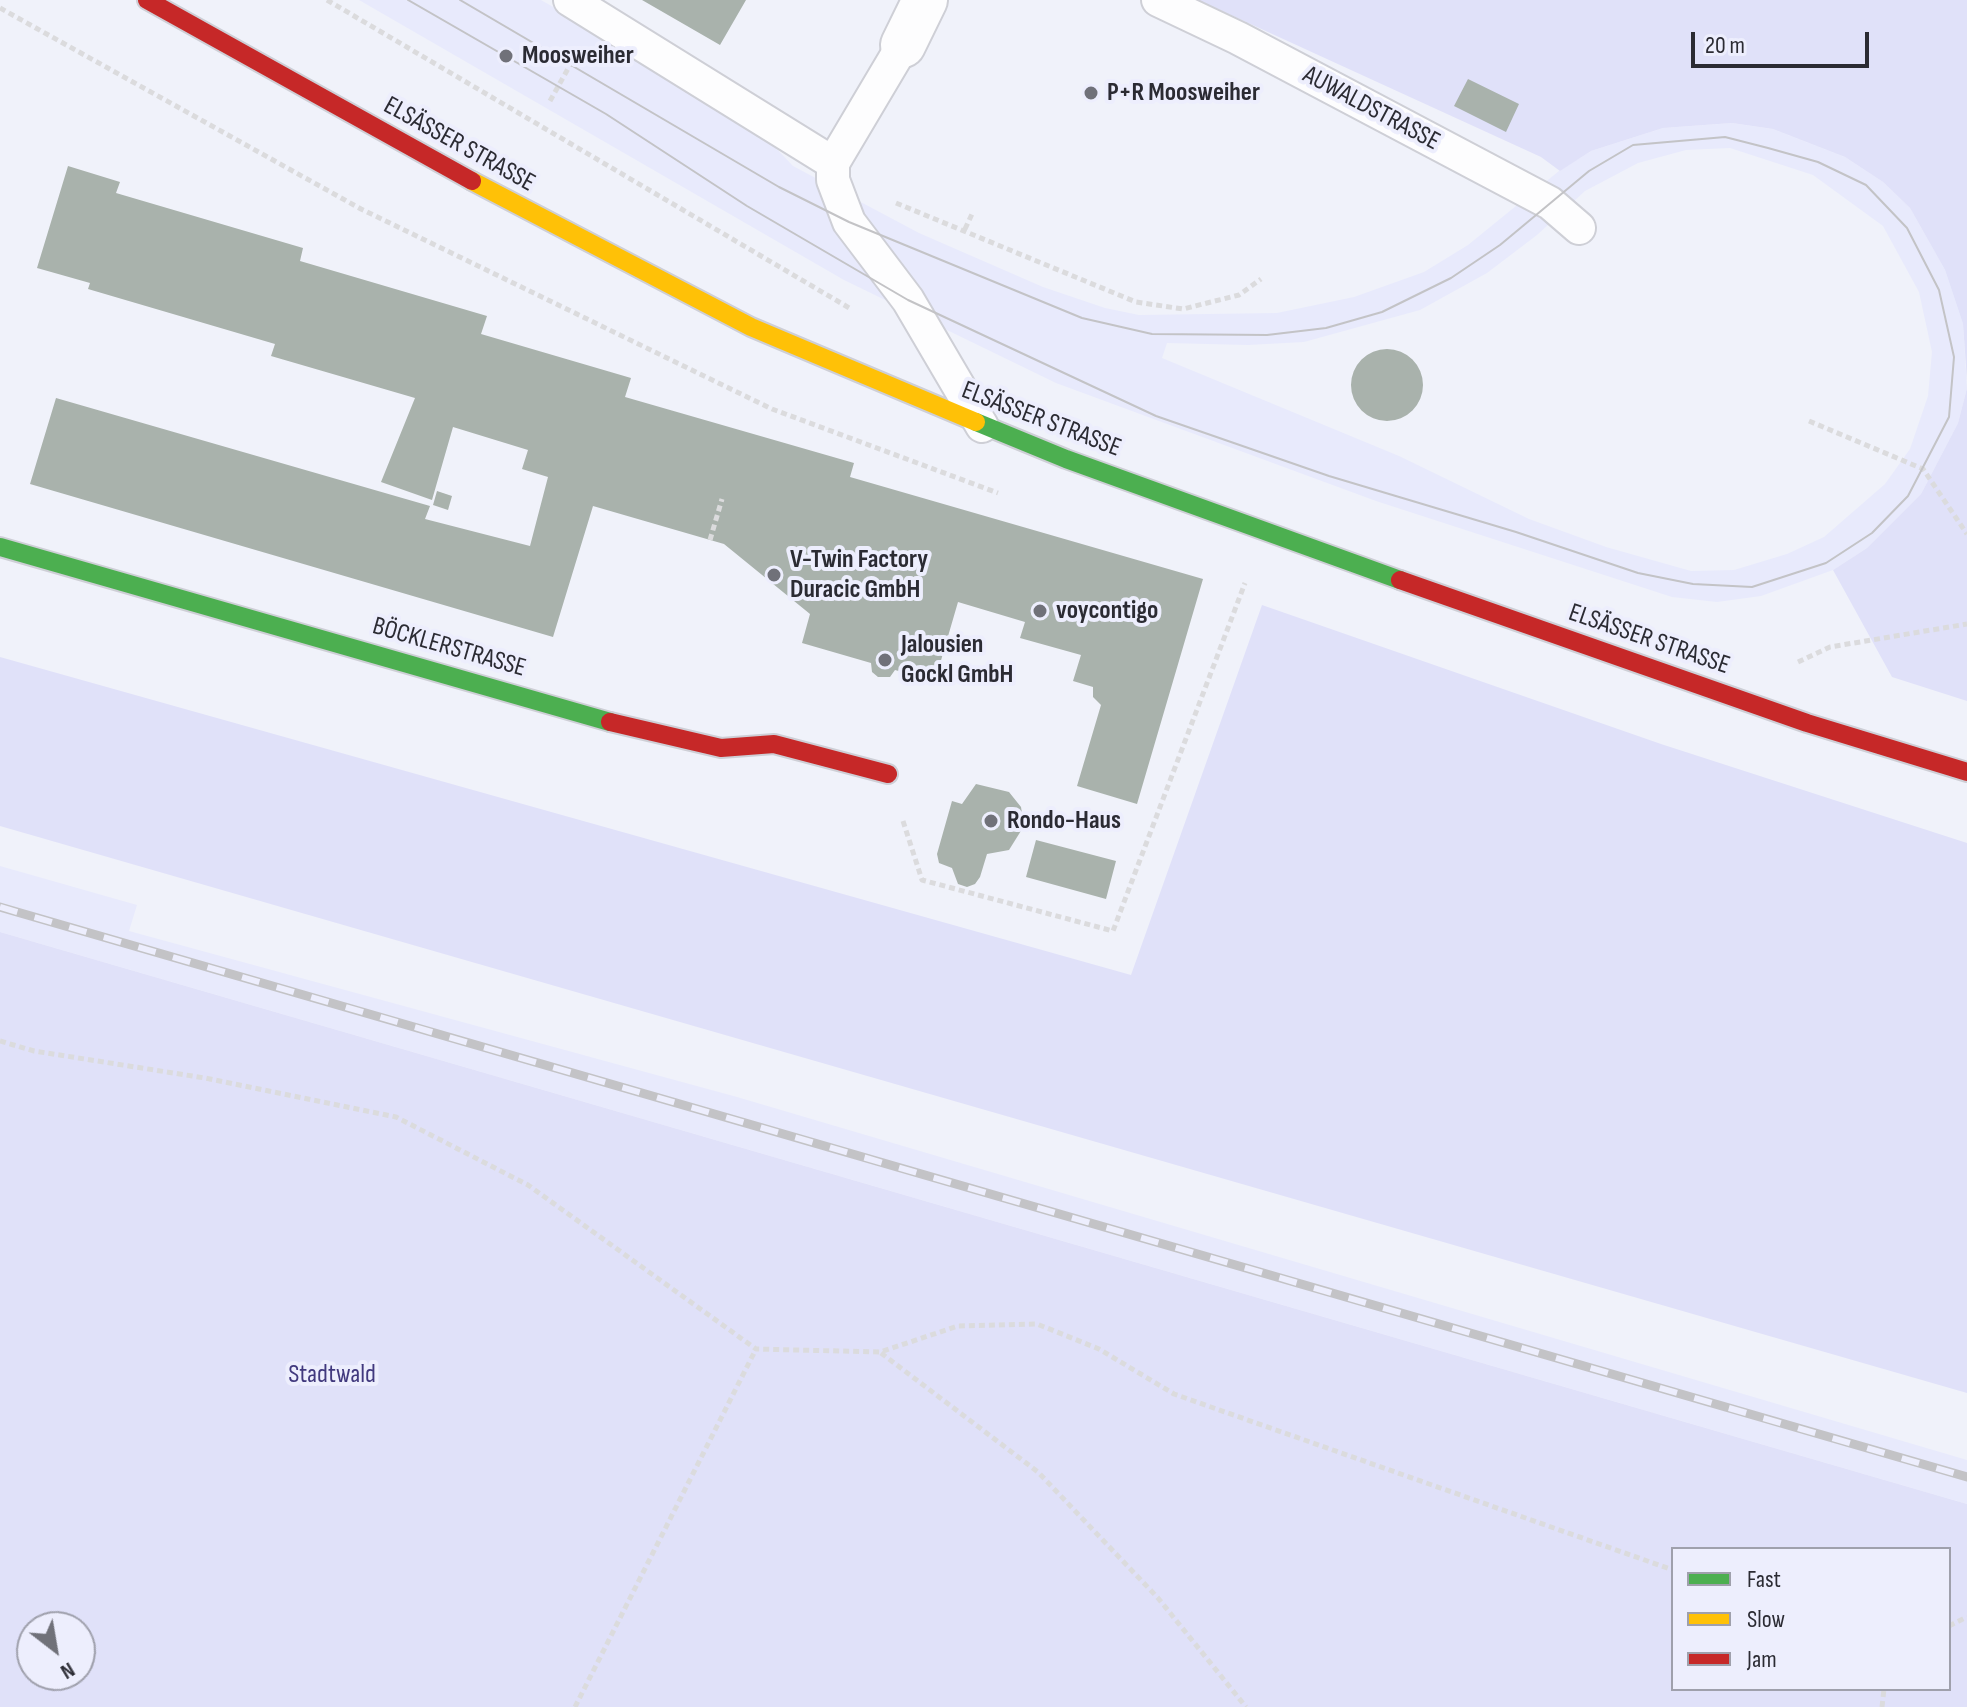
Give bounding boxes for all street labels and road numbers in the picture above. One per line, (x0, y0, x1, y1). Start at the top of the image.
street label: AUWALDSTRASSE (1297, 60, 1445, 158)
street label: ELSÄSSER STRASSE (378, 91, 540, 199)
street label: ELSÄSSER STRASSE (957, 375, 1125, 465)
street label: ELSÄSSER STRASSE (1564, 598, 1734, 682)
street label: BÖCKLERSTRASSE (369, 611, 529, 685)

